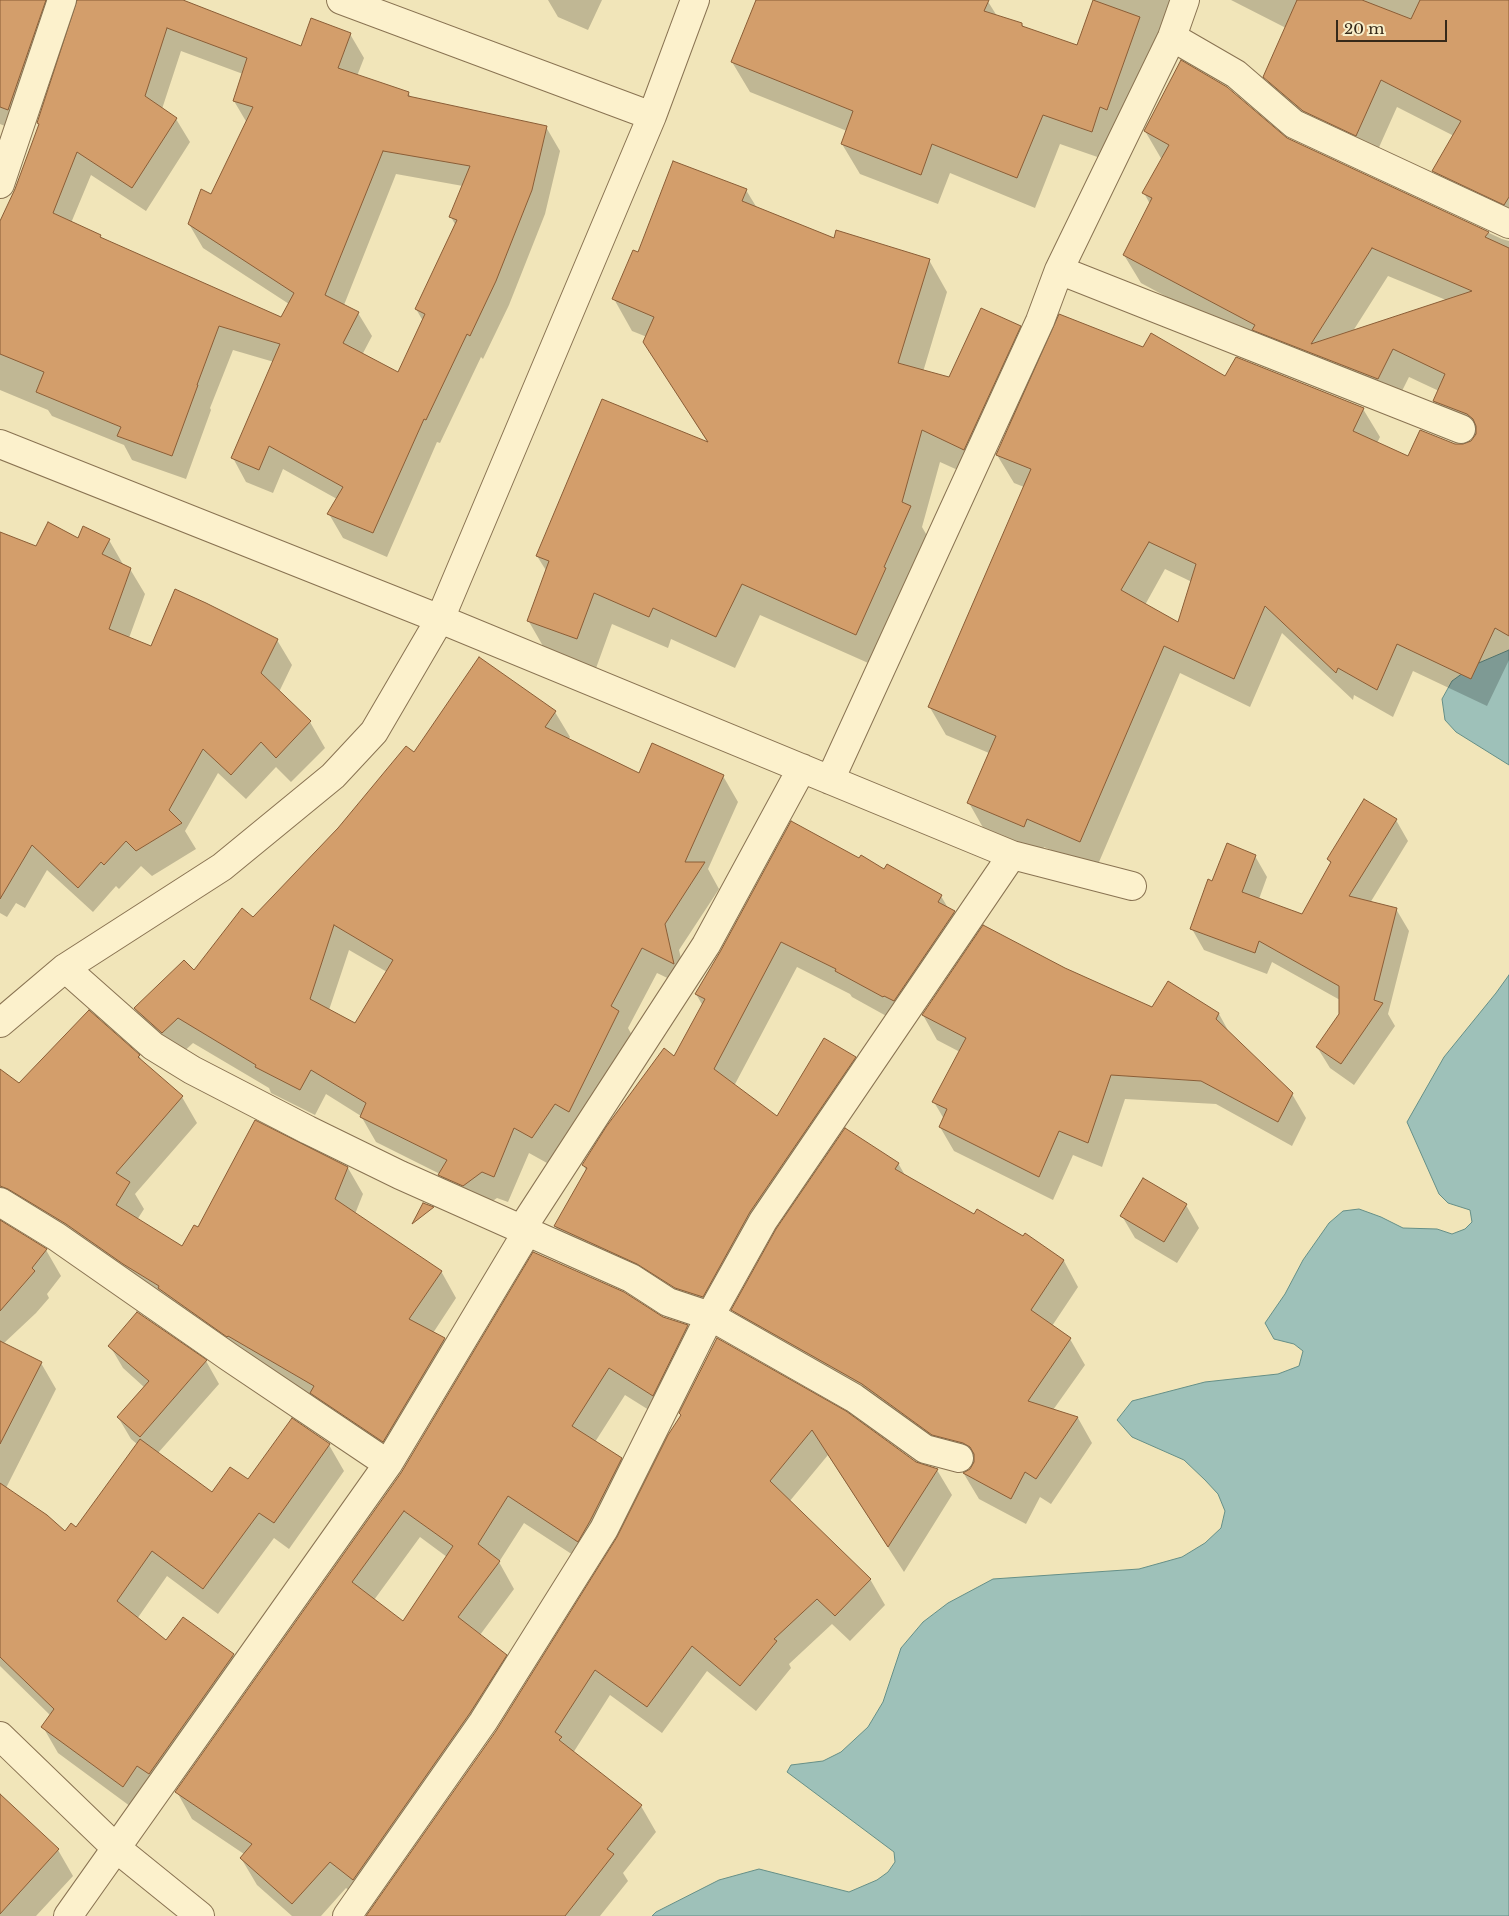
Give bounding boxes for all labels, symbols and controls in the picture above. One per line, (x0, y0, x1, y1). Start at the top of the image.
scale bar (1339, 10, 1450, 42)
text: 20 m (1344, 19, 1384, 38)

